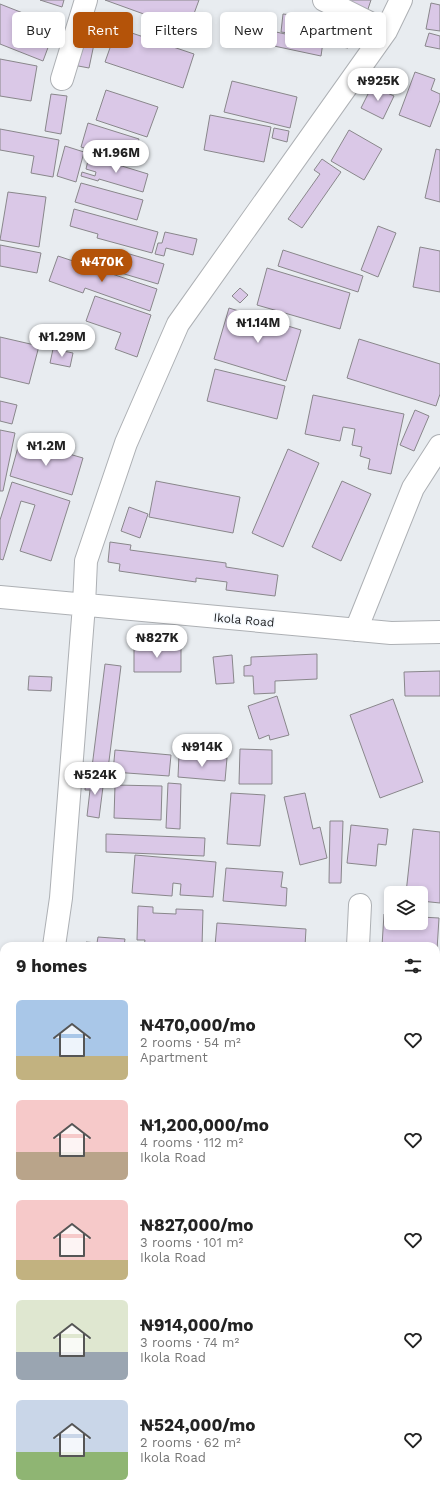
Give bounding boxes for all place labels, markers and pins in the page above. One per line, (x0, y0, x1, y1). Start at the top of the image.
pin: ₦925K (350, 68, 406, 102)
pin: ₦1.96M (83, 140, 149, 174)
pin: ₦470K (74, 249, 130, 283)
pin: ₦1.14M (225, 310, 291, 344)
pin: ₦1.29M (29, 324, 95, 358)
pin: ₦1.2M (18, 433, 74, 467)
pin: ₦827K (129, 625, 185, 659)
pin: ₦914K (174, 734, 230, 768)
pin: ₦524K (67, 762, 123, 796)

